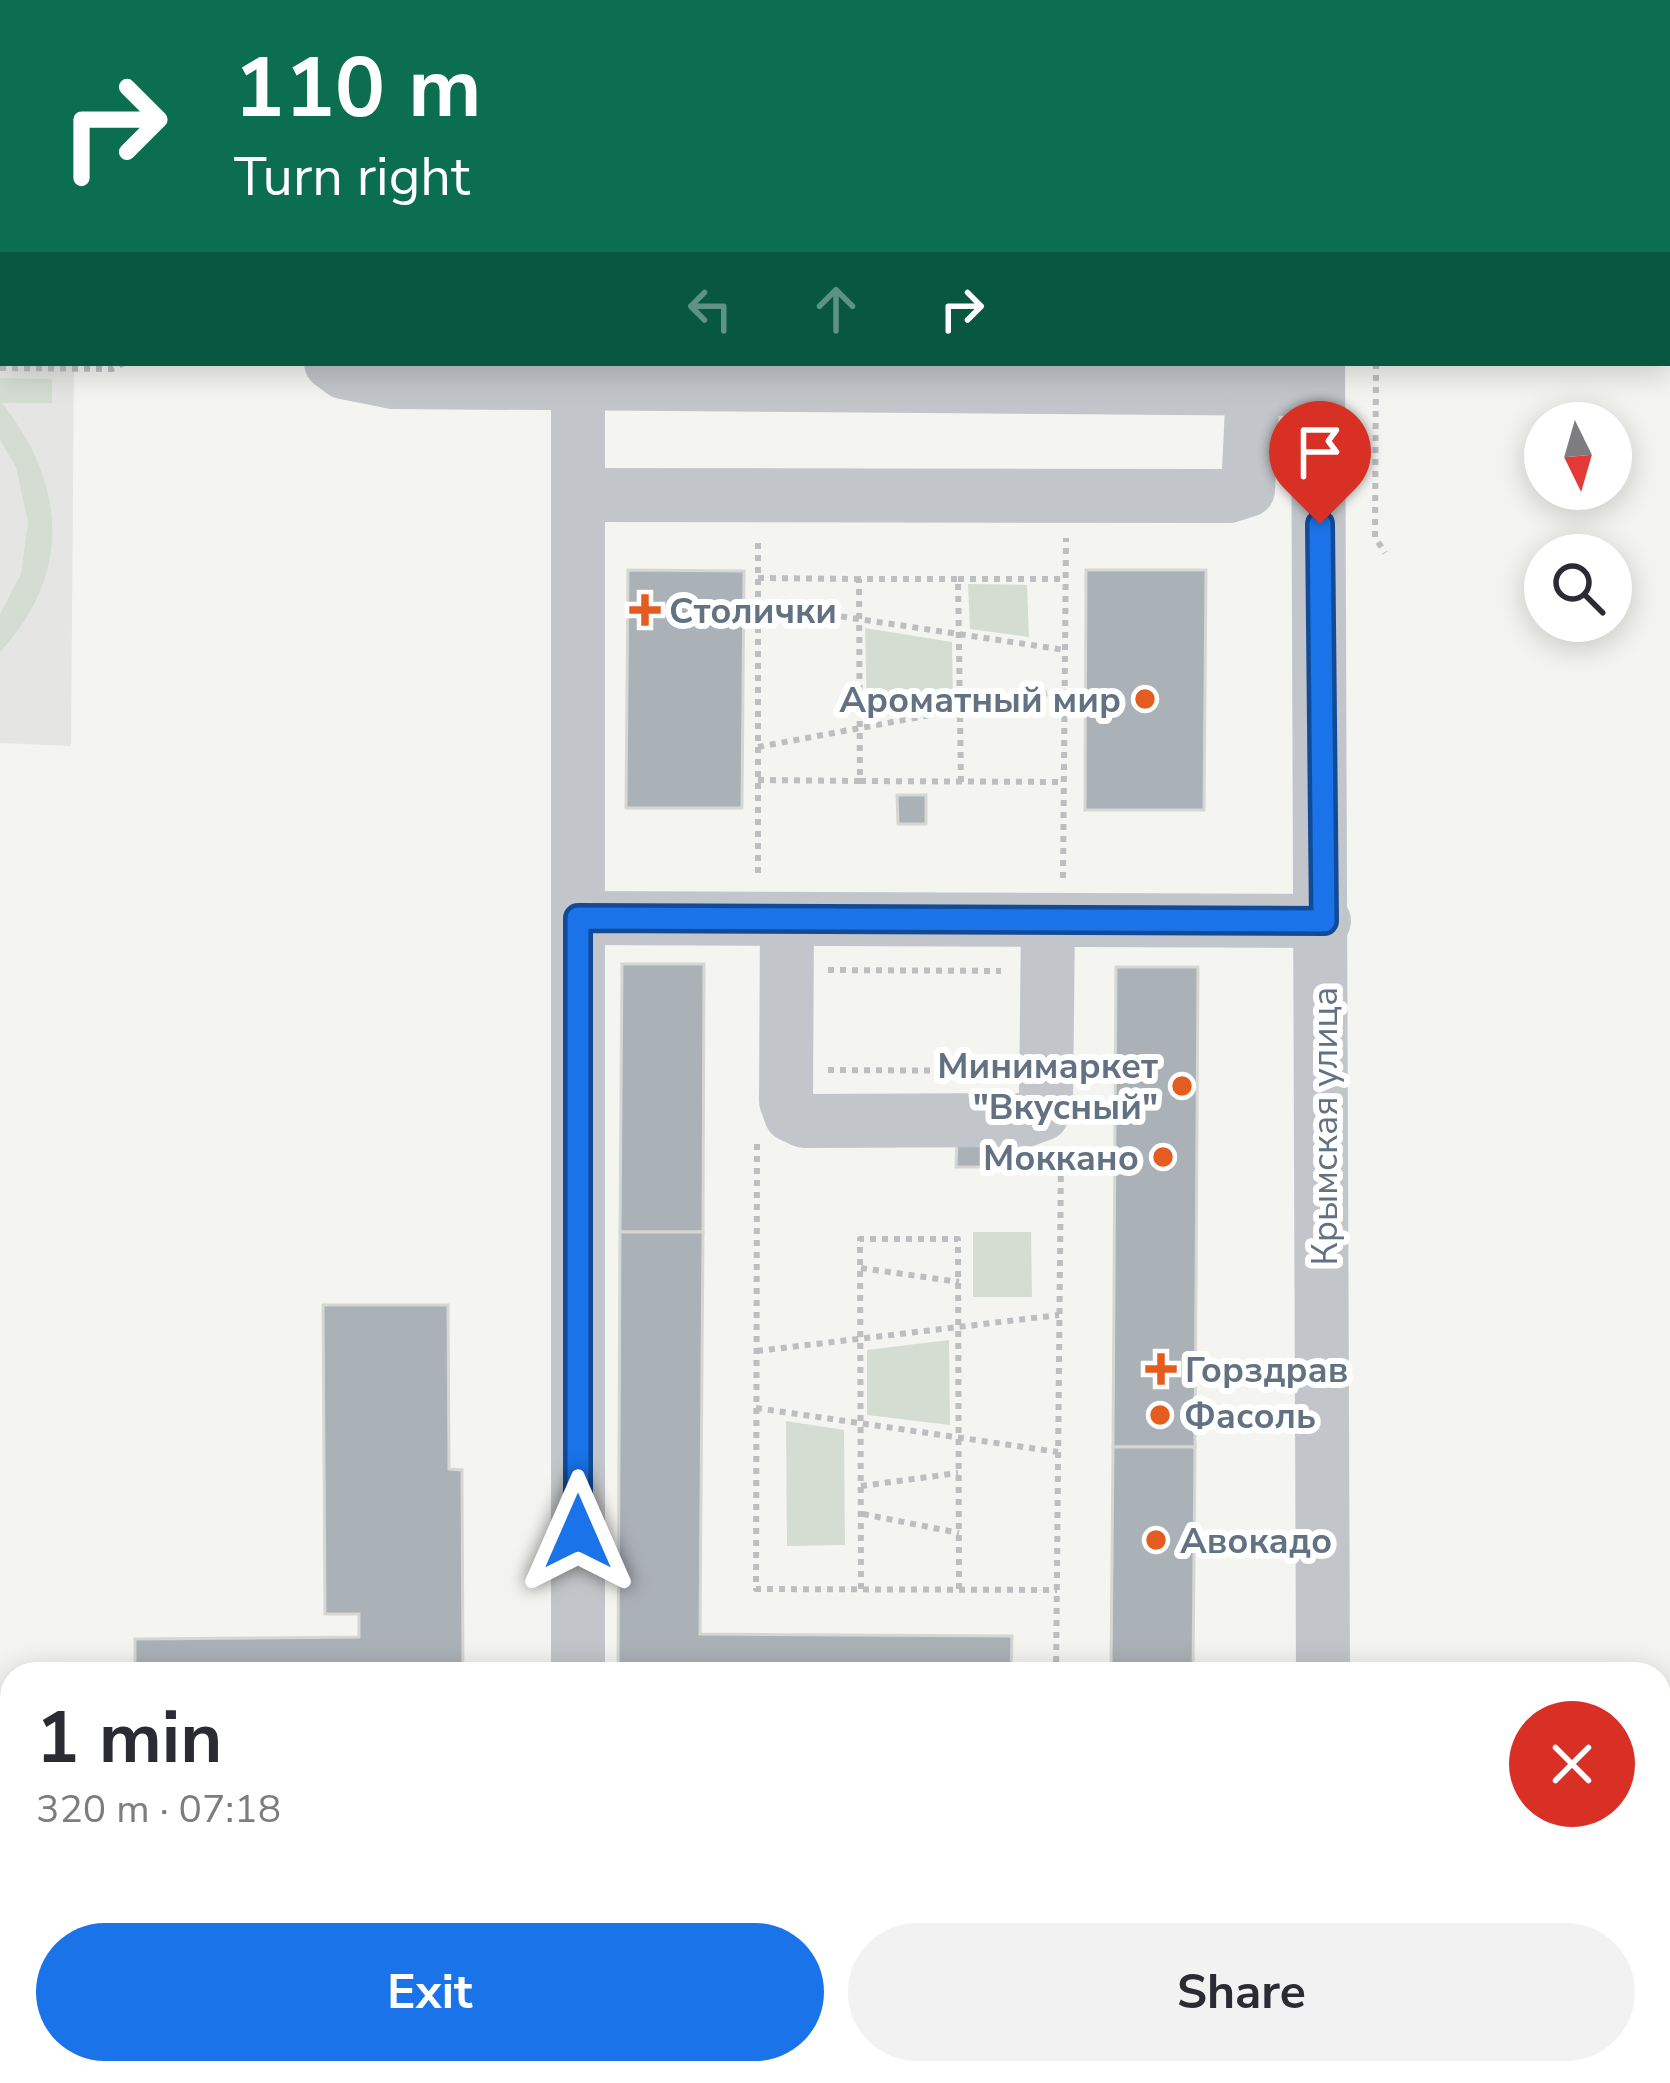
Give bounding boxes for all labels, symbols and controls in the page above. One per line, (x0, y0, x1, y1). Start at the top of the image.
text: 110 m (234, 31, 482, 146)
icon: right (36, 48, 192, 204)
text: Turn right (234, 140, 470, 214)
icon: left (677, 276, 743, 342)
icon: ahead (803, 276, 869, 342)
icon: right (929, 276, 995, 342)
pin (1269, 401, 1371, 524)
north arrow (1524, 402, 1632, 510)
map controls (1524, 402, 1632, 642)
icon: arrive (1287, 419, 1353, 485)
button: search (1524, 534, 1632, 642)
place label: Столички (669, 587, 837, 636)
marker: Столички (632, 597, 658, 623)
place label: Ароматный мир (839, 676, 1121, 725)
marker: Ароматный мир (1132, 686, 1158, 712)
street label: Крымская улица (1301, 987, 1350, 1265)
place label: Минимаркет "Вкусный" (937, 1042, 1158, 1132)
marker: Минимаркет "Вкусный" (1169, 1073, 1195, 1099)
place label: Моккано (983, 1134, 1139, 1183)
marker: Моккано (1150, 1144, 1176, 1170)
place label: Горздрав (1185, 1346, 1348, 1395)
marker: Горздрав (1148, 1356, 1174, 1382)
place label: Фасоль (1184, 1392, 1316, 1441)
marker: Фасоль (1147, 1402, 1173, 1428)
position arrow (515, 1469, 641, 1595)
place label: Авокадо (1180, 1517, 1332, 1566)
marker: Авокадо (1143, 1527, 1169, 1553)
text: 1 min (36, 1689, 222, 1787)
button: close (1509, 1701, 1635, 1827)
text: 320 m · 07:18 (36, 1783, 281, 1836)
button: Exit (36, 1923, 824, 2061)
button: Share (848, 1923, 1635, 2061)

